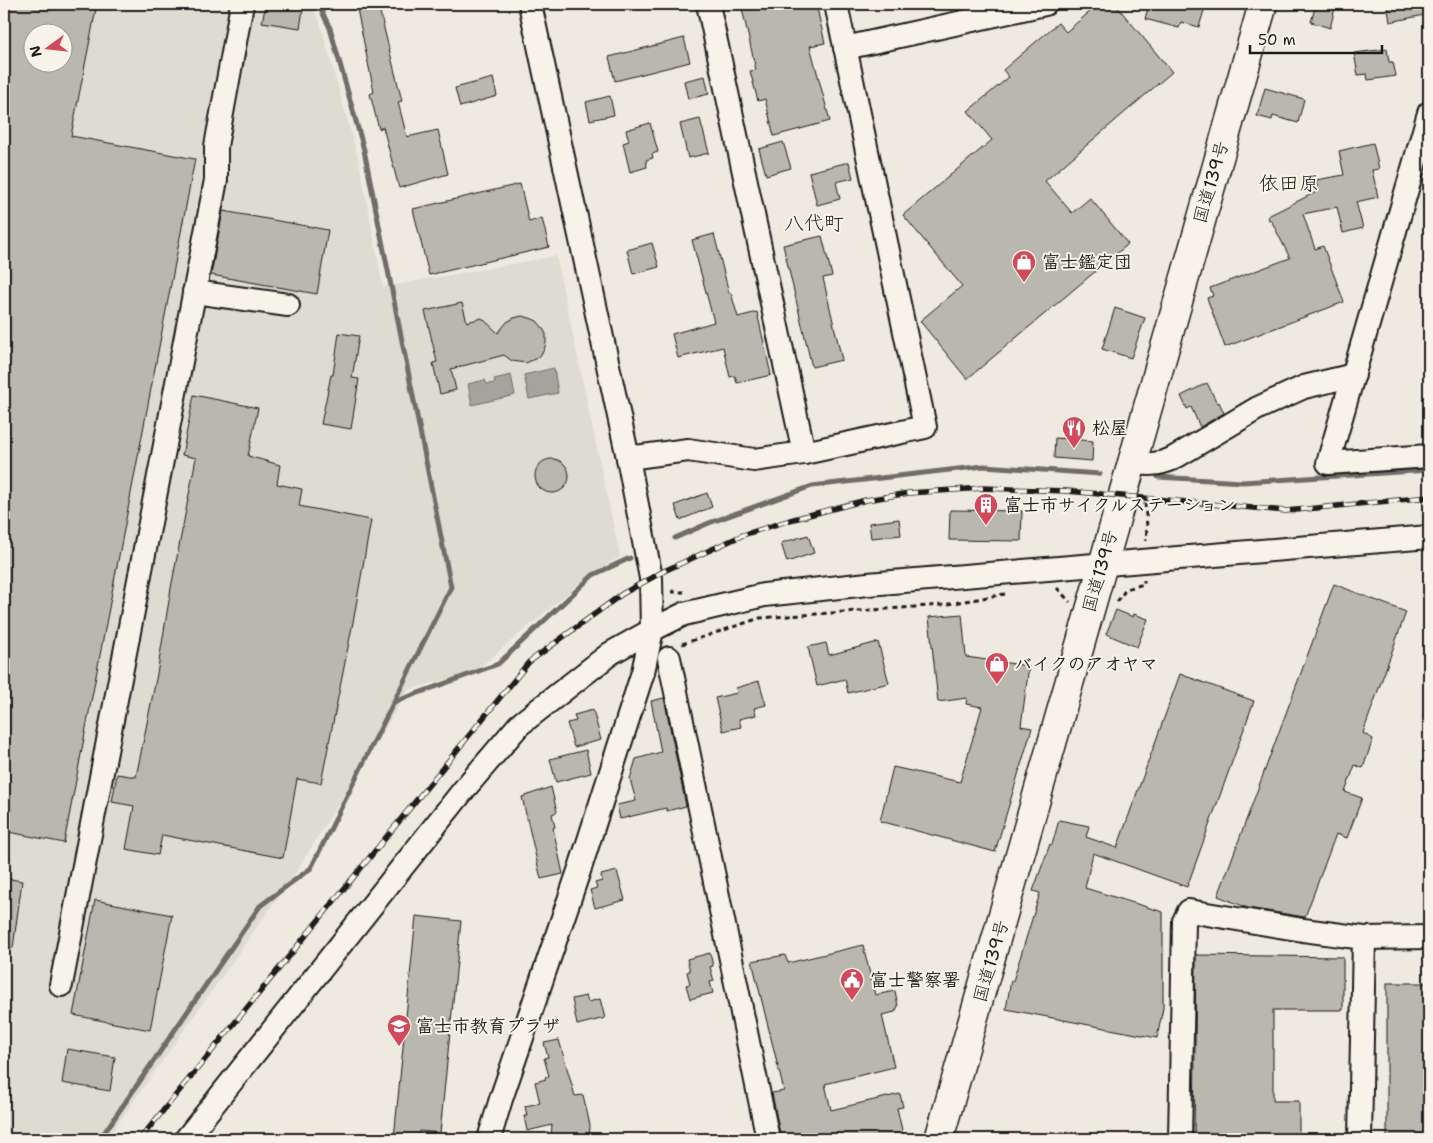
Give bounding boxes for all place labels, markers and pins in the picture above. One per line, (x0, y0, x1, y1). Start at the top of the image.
shop icon: 富士鑑定団 (1011, 249, 1037, 283)
place label: 富士鑑定団 (1042, 250, 1132, 274)
restaurant icon: 松屋 (1061, 415, 1087, 449)
place label: 松屋 (1092, 416, 1128, 440)
building icon: 富士市サイクルステーション (973, 492, 999, 526)
place label: 富士市サイクルステーション (1004, 493, 1236, 517)
shop icon: バイクのアオヤマ (984, 651, 1010, 685)
place label: バイクのアオヤマ (1014, 652, 1158, 676)
public building icon: 富士警察署 (839, 967, 865, 1001)
place label: 富士警察署 (870, 968, 960, 992)
school or university icon: 富士市教育プラザ (386, 1013, 412, 1047)
place label: 富士市教育プラザ (416, 1014, 560, 1038)

